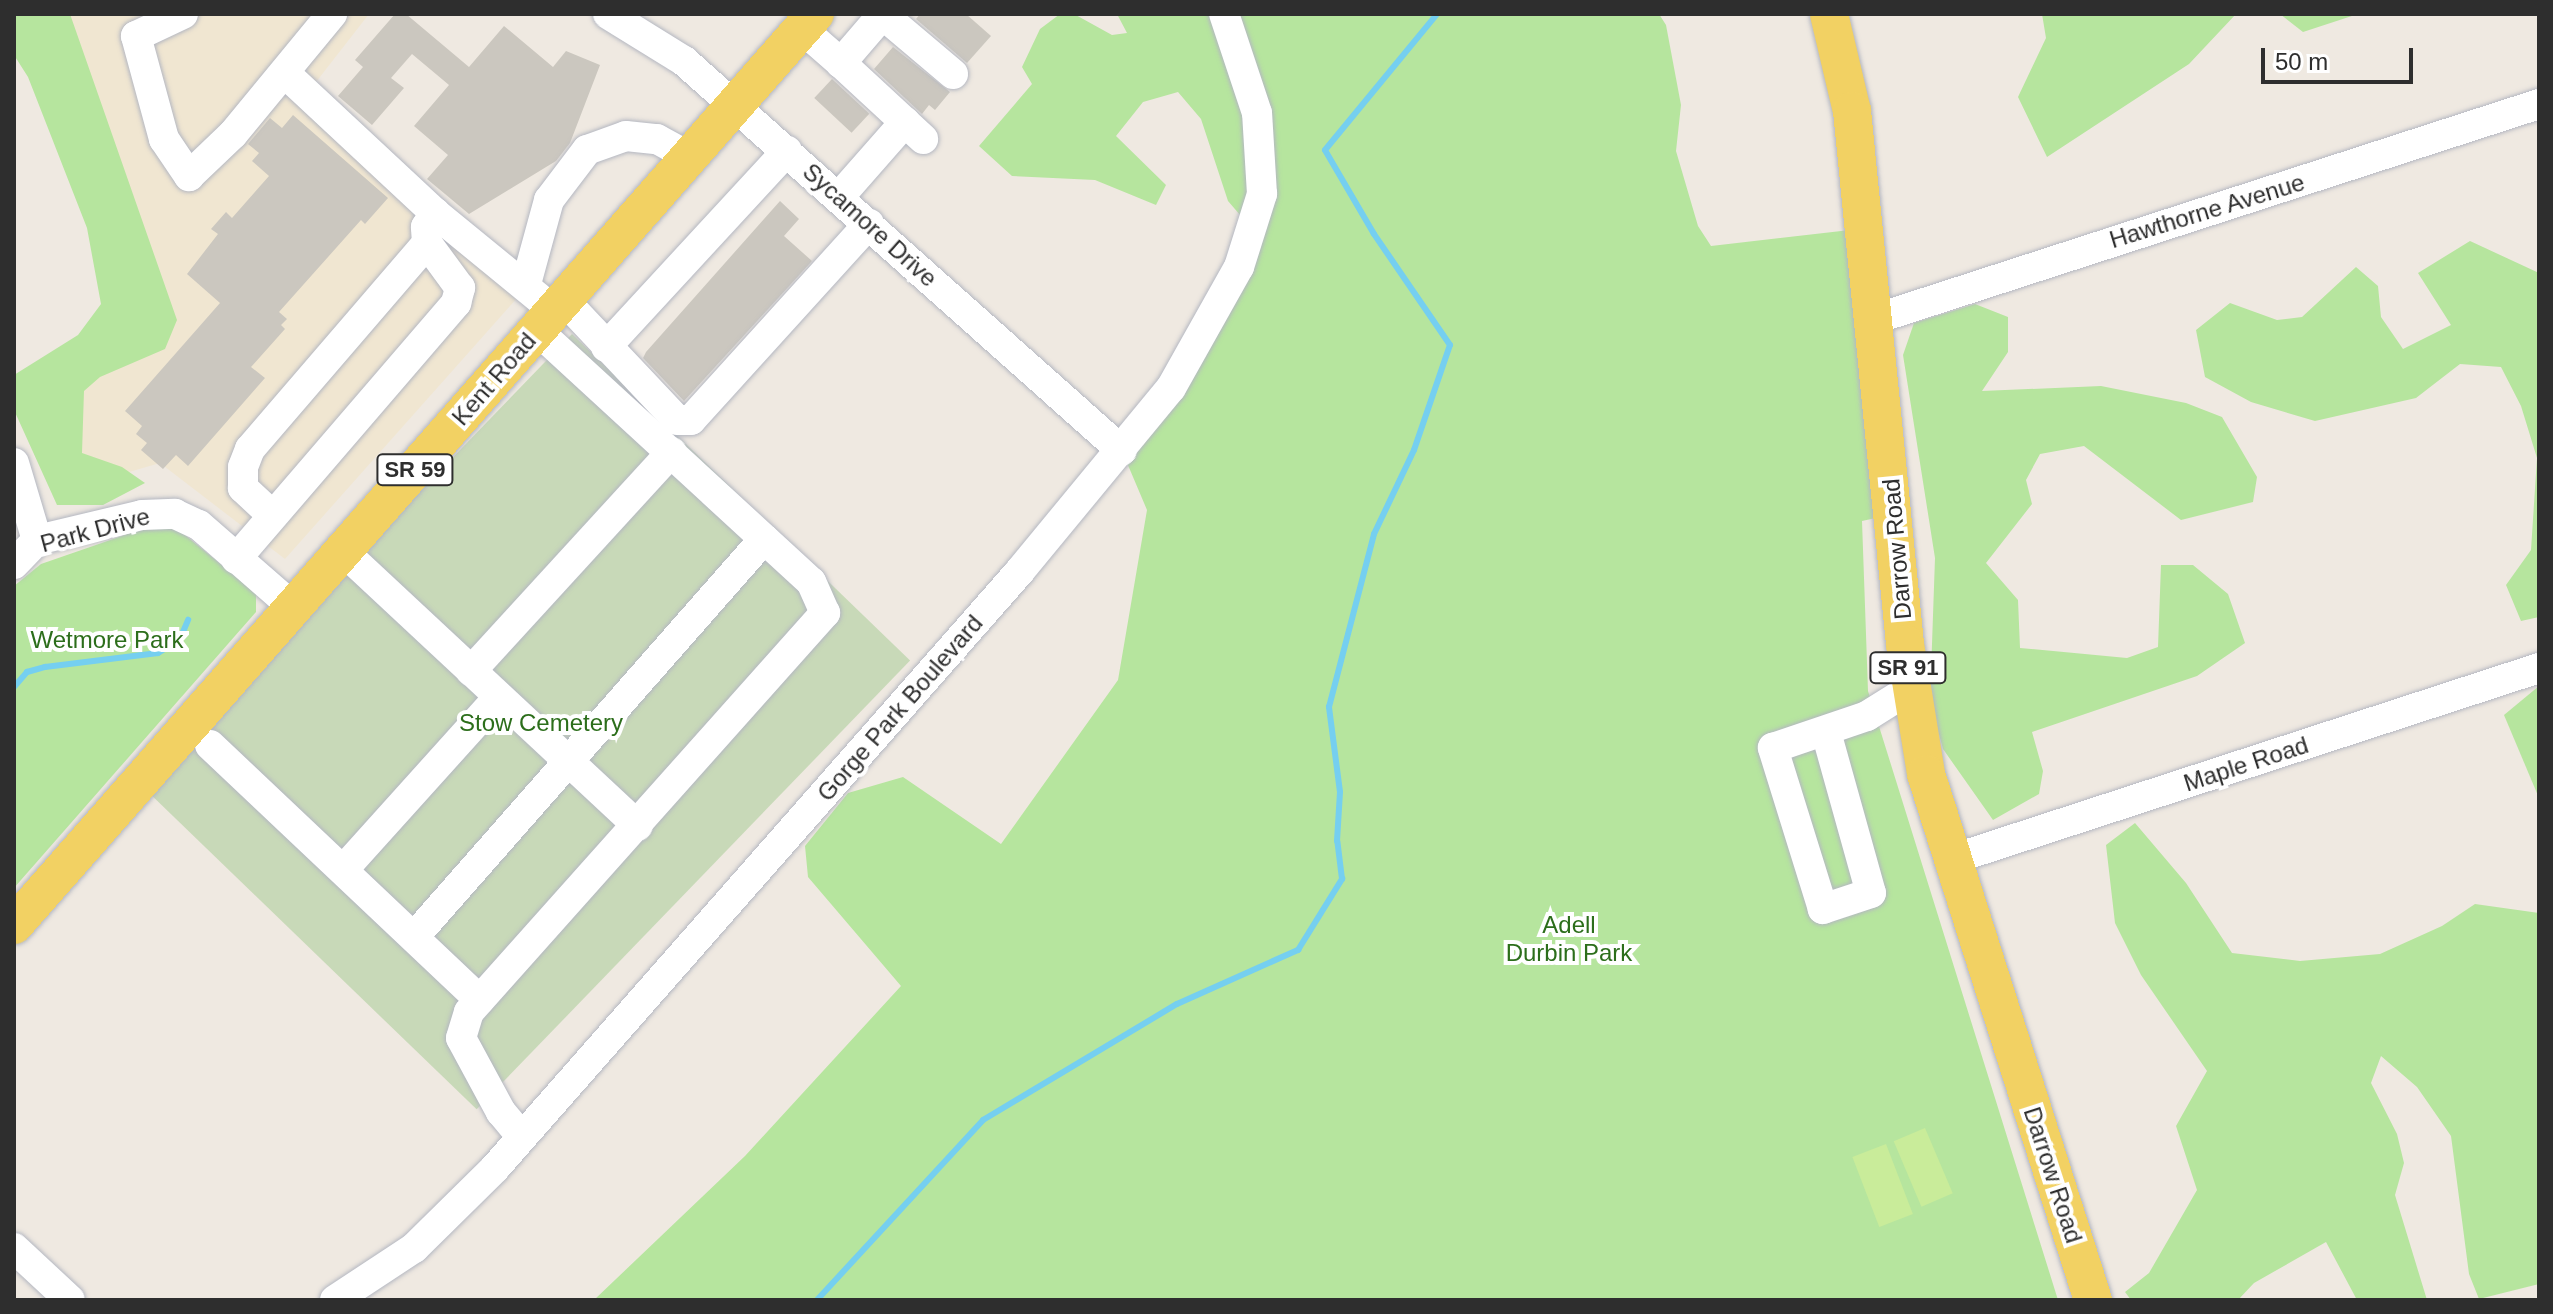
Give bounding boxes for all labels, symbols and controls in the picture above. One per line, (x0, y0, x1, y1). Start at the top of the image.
scale bar (2265, 32, 2417, 82)
text: 50 m (2275, 48, 2328, 75)
street label: Sycamore Drive (797, 157, 943, 293)
street label: Hawthorne Avenue (2105, 167, 2309, 255)
street label: Kent Road (446, 327, 542, 431)
road number: SR 59 (375, 452, 455, 488)
street label: Darrow Road (1876, 477, 1918, 621)
street label: Park Drive (37, 502, 153, 558)
street label: Gorge Park Boulevard (811, 609, 989, 807)
park label: Wetmore Park (31, 626, 183, 654)
road number: SR 91 (1868, 650, 1948, 686)
park label: Stow Cemetery (459, 709, 623, 737)
street label: Maple Road (2180, 730, 2312, 798)
park label: Adell Durbin Park (1506, 911, 1632, 967)
street label: Darrow Road (2017, 1103, 2089, 1247)

